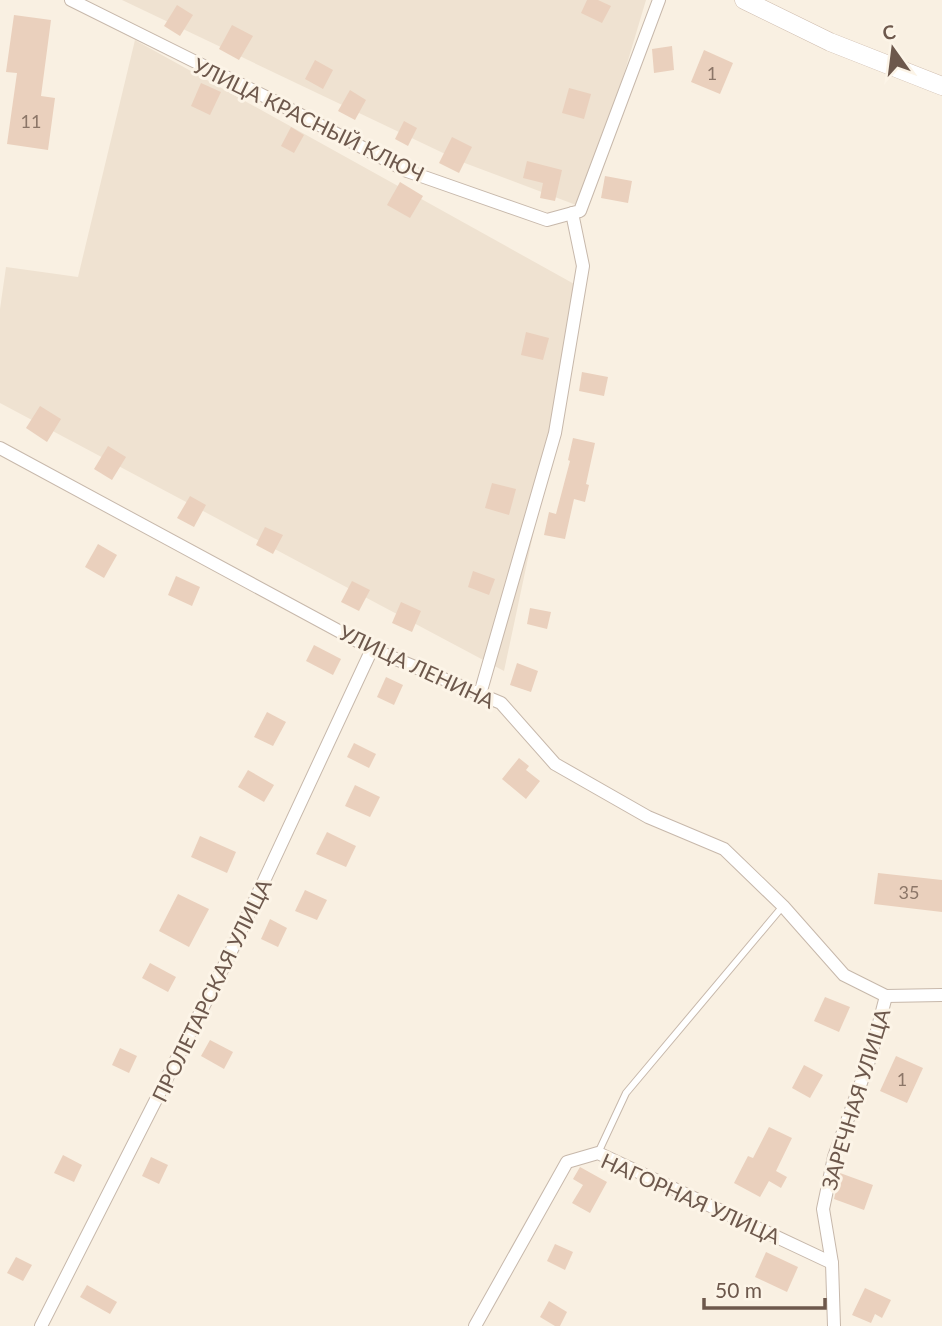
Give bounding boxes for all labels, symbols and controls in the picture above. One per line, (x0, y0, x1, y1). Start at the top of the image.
north arrow (858, 14, 928, 84)
text: С (880, 19, 898, 45)
street label: УЛИЦА КРАСНЫЙ КЛЮЧ (189, 52, 429, 186)
house number: 1 (707, 62, 717, 84)
house number: 11 (21, 110, 41, 132)
street label: УЛИЦА ЛЕНИНА (335, 619, 500, 713)
street label: ПРОЛЕТАРСКАЯ УЛИЦА (146, 874, 276, 1106)
house number: 35 (899, 881, 919, 903)
street label: ЗАРЕЧНАЯ УЛИЦА (816, 1005, 895, 1193)
house number: 1 (897, 1068, 907, 1090)
street label: НАГОРНАЯ УЛИЦА (598, 1147, 785, 1249)
scale bar (704, 1266, 825, 1310)
text: 50 m (715, 1277, 762, 1302)

